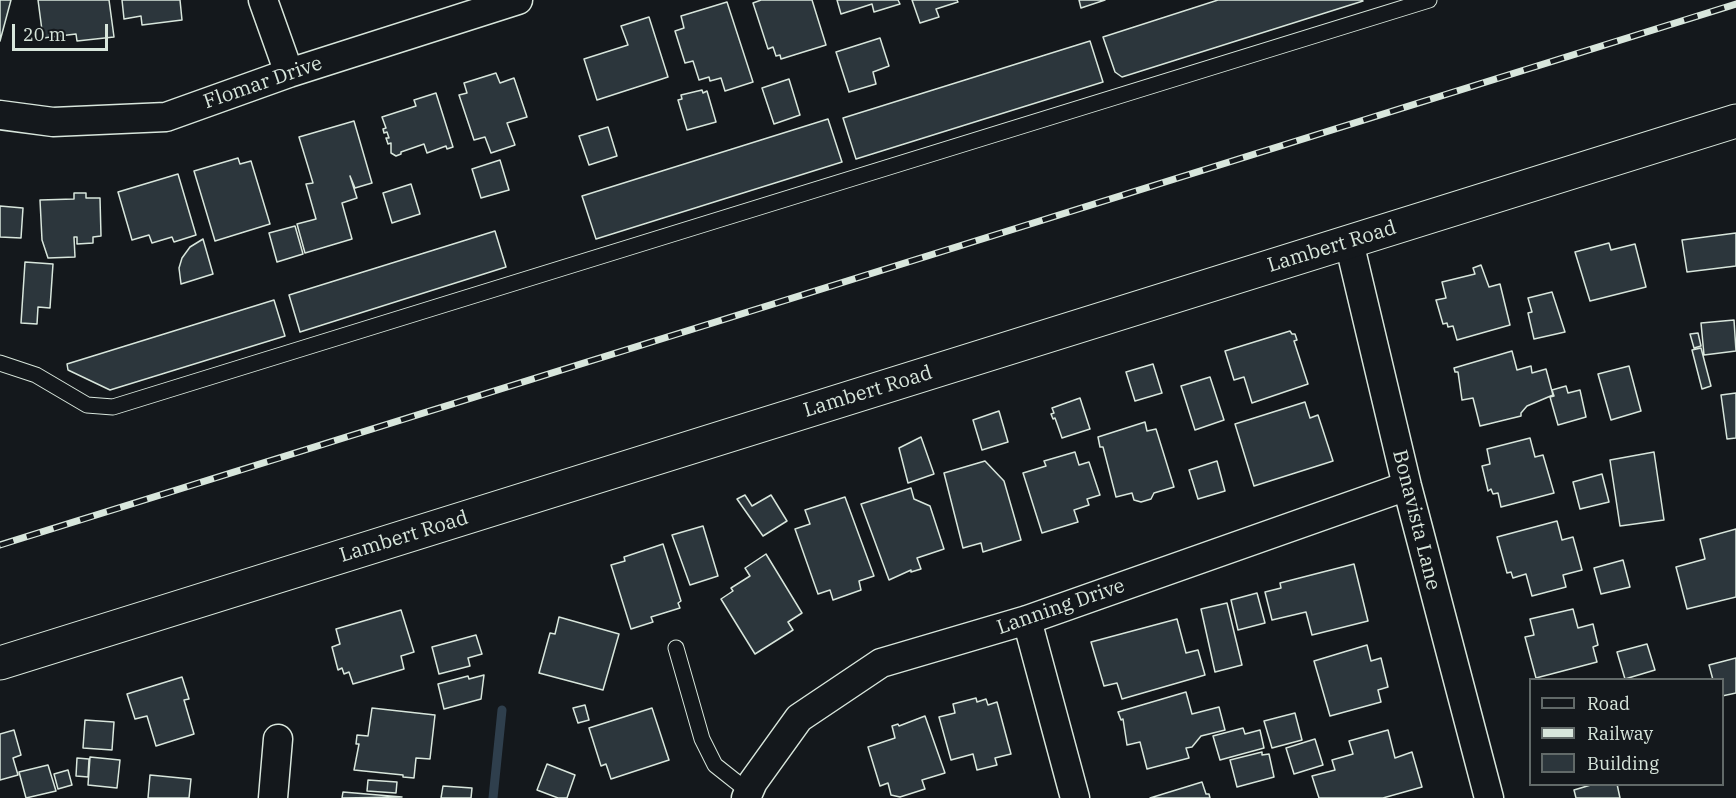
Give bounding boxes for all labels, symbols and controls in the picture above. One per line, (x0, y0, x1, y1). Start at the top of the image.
scale bar (15, 12, 111, 50)
text: 20 m (23, 23, 66, 46)
street label: Flomar Drive (201, 52, 325, 114)
street label: Lambert Road (1265, 216, 1399, 278)
street label: Lambert Road (801, 361, 935, 423)
street label: Bonavista Lane (1387, 447, 1445, 593)
street label: Lambert Road (337, 506, 471, 568)
street label: Lanning Drive (994, 574, 1128, 640)
legend (1529, 678, 1724, 786)
text: Road (1587, 692, 1630, 715)
text: Railway (1587, 722, 1653, 745)
text: Building (1587, 752, 1659, 775)

